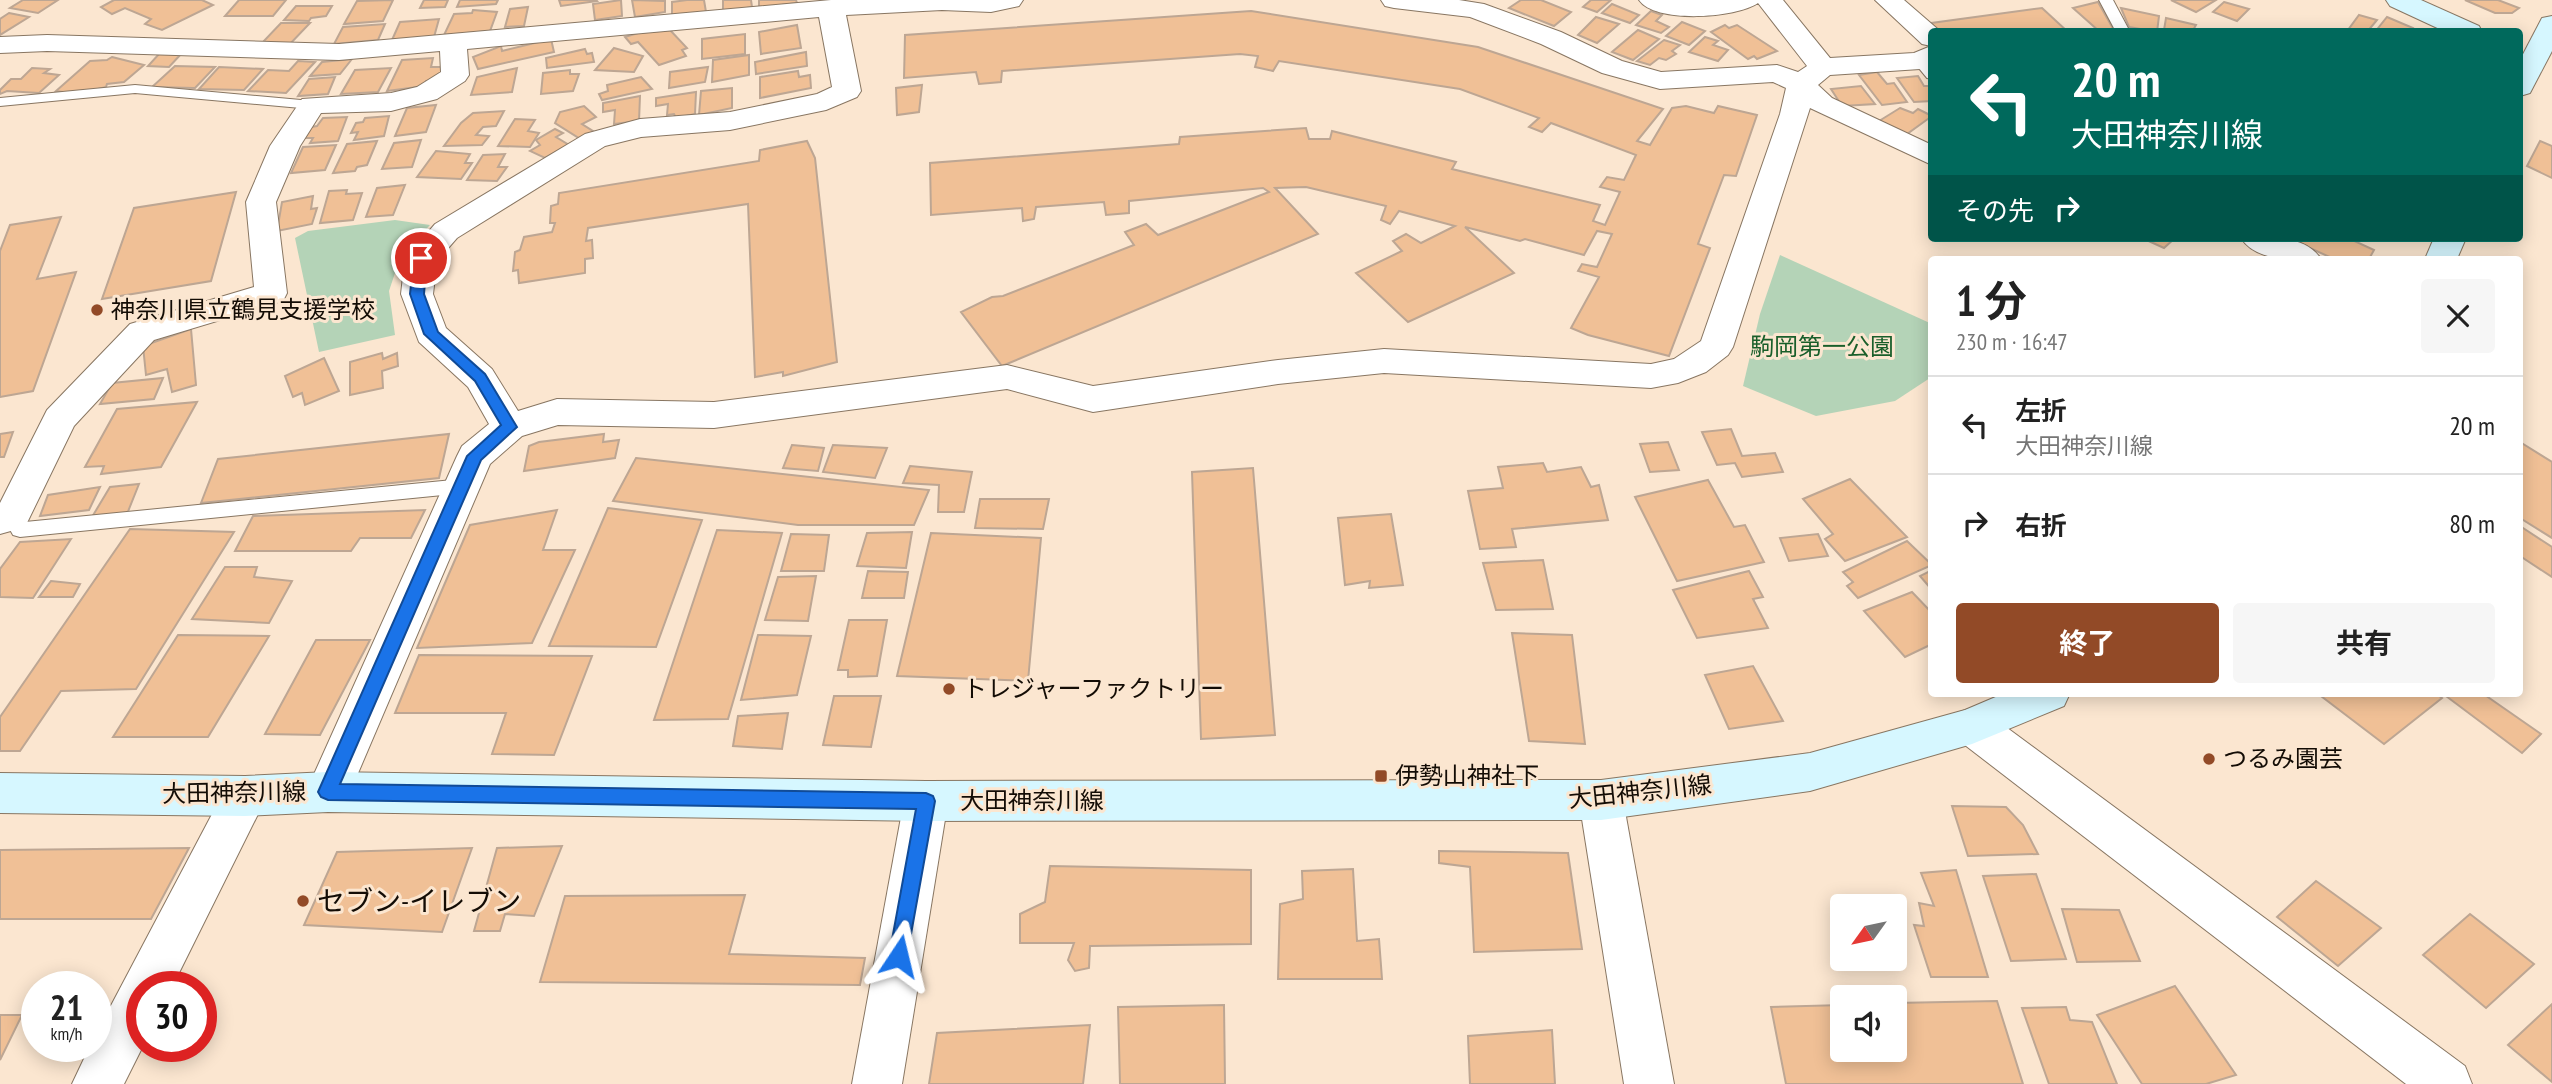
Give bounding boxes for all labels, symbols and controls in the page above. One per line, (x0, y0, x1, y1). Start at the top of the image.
text: 20 m (2071, 47, 2160, 111)
icon: left (1956, 56, 2047, 147)
text: 大田神奈川線 (2071, 113, 2263, 155)
icon: right (2048, 189, 2086, 227)
text: その先 (1956, 194, 2034, 227)
pin (391, 228, 451, 288)
icon: arrive (402, 239, 440, 277)
text: 1 分 (1956, 273, 2027, 328)
button: close (2421, 279, 2495, 353)
place label: 神奈川県立鶴見支援学校 (111, 294, 375, 325)
marker: 神奈川県立鶴見支援学校 (89, 302, 105, 318)
text: 230 m · 16:47 (1956, 327, 2068, 356)
park label: 駒岡第一公園 (1750, 331, 1894, 362)
text: 左折 (2015, 394, 2067, 427)
icon: left (1956, 406, 1994, 444)
text: 20 m (2449, 409, 2495, 442)
text: 大田神奈川線 (2015, 431, 2153, 460)
icon: right (1956, 504, 1994, 542)
text: 80 m (2449, 507, 2495, 540)
text: 右折 (2015, 509, 2067, 542)
button: 終了 (1956, 603, 2219, 683)
button: 共有 (2233, 603, 2495, 683)
place label: トレジャーファクトリー (963, 673, 1224, 704)
marker: トレジャーファクトリー (941, 681, 957, 697)
place label: つるみ園芸 (2223, 743, 2343, 774)
marker: つるみ園芸 (2201, 751, 2217, 767)
place label: 伊勢山神社下 (1395, 760, 1539, 791)
marker: 伊勢山神社下 (1373, 768, 1389, 784)
street label: 大田神奈川線 (1567, 769, 1713, 814)
street label: 大田神奈川線 (162, 776, 306, 809)
street label: 大田神奈川線 (960, 785, 1104, 816)
place label: セブン-イレブン (317, 882, 521, 919)
marker: セブン-イレブン (295, 893, 311, 909)
north arrow (1830, 894, 1908, 971)
map controls (1830, 894, 1907, 1062)
position arrow (862, 919, 936, 993)
speed limit sign: 30 (126, 971, 217, 1062)
text: 21 (50, 984, 83, 1030)
button: sound (1830, 985, 1907, 1062)
text: km/h (51, 1022, 82, 1045)

